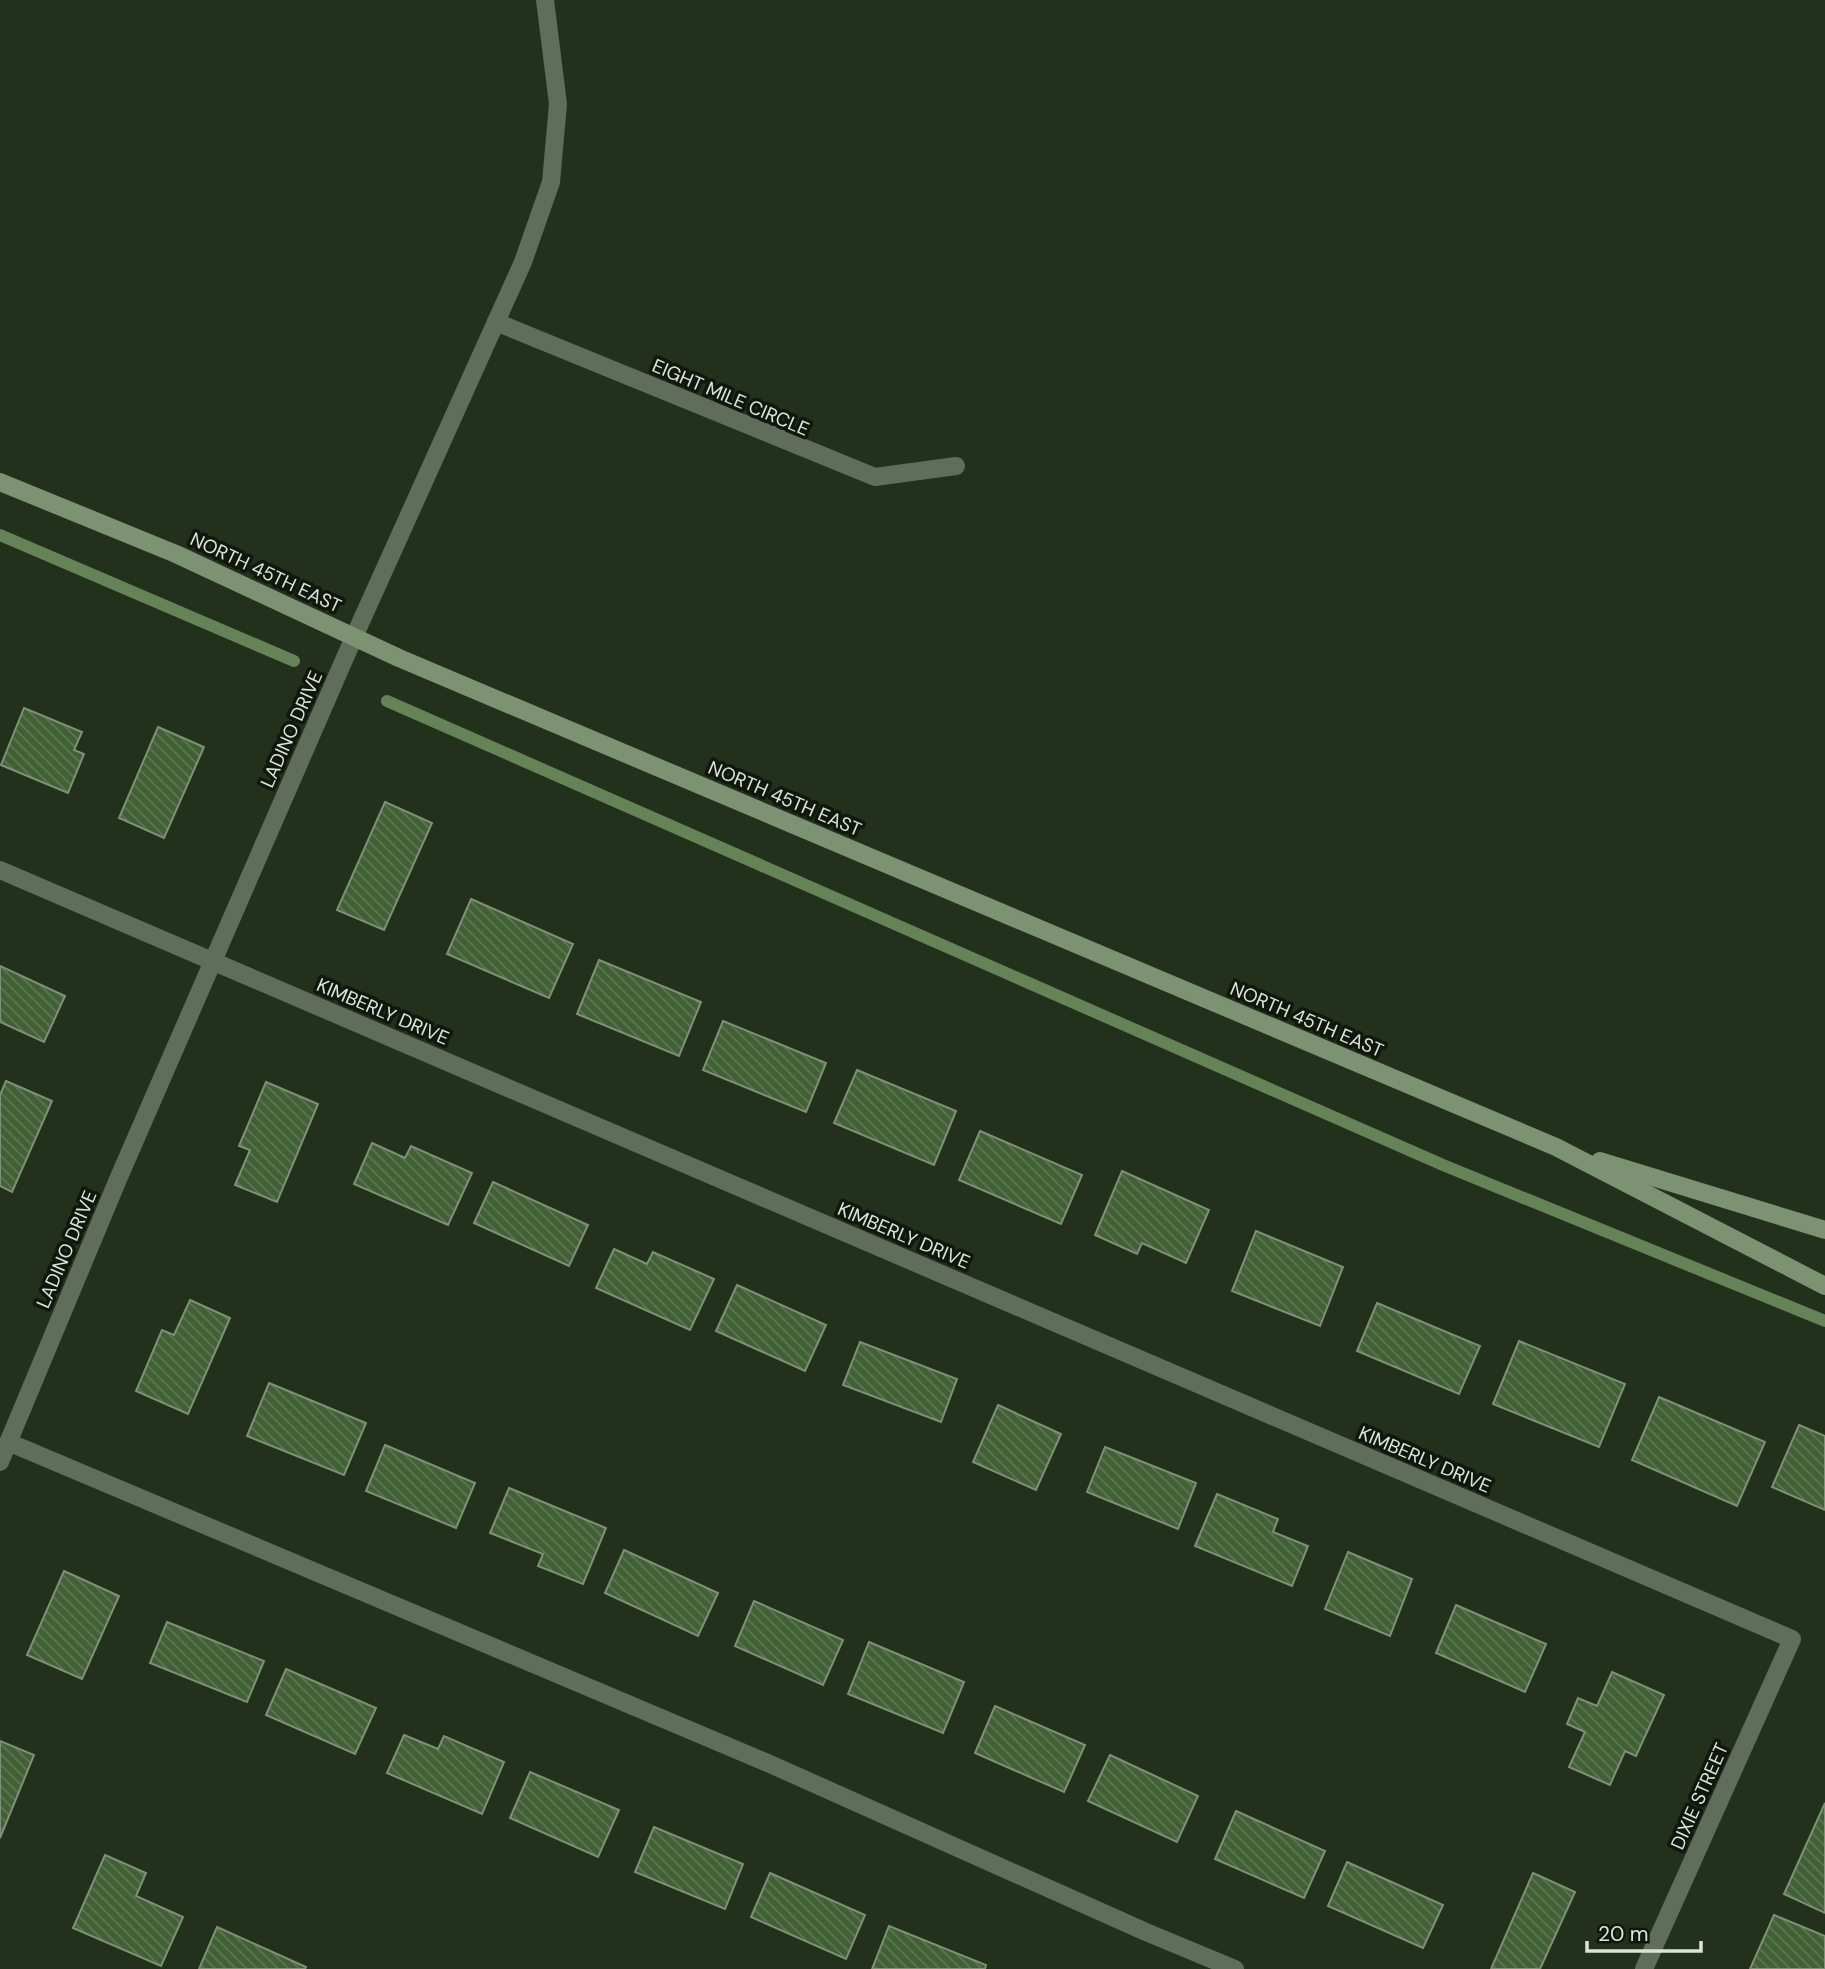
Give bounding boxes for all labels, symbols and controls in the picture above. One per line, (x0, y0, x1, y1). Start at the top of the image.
street label: EIGHT MILE CIRCLE (649, 353, 813, 442)
street label: NORTH 45TH EAST (186, 526, 346, 619)
street label: LADINO DRIVE (255, 667, 328, 792)
street label: NORTH 45TH EAST (704, 755, 865, 842)
street label: KIMBERLY DRIVE (313, 972, 453, 1051)
street label: NORTH 45TH EAST (1226, 976, 1387, 1063)
street label: LADINO DRIVE (30, 1187, 102, 1312)
street label: KIMBERLY DRIVE (834, 1196, 974, 1275)
street label: KIMBERLY DRIVE (1355, 1420, 1495, 1499)
street label: DIXIE STREET (1665, 1739, 1734, 1853)
scale bar (1587, 1910, 1701, 1954)
text: 20 m (1598, 1920, 1649, 1948)

